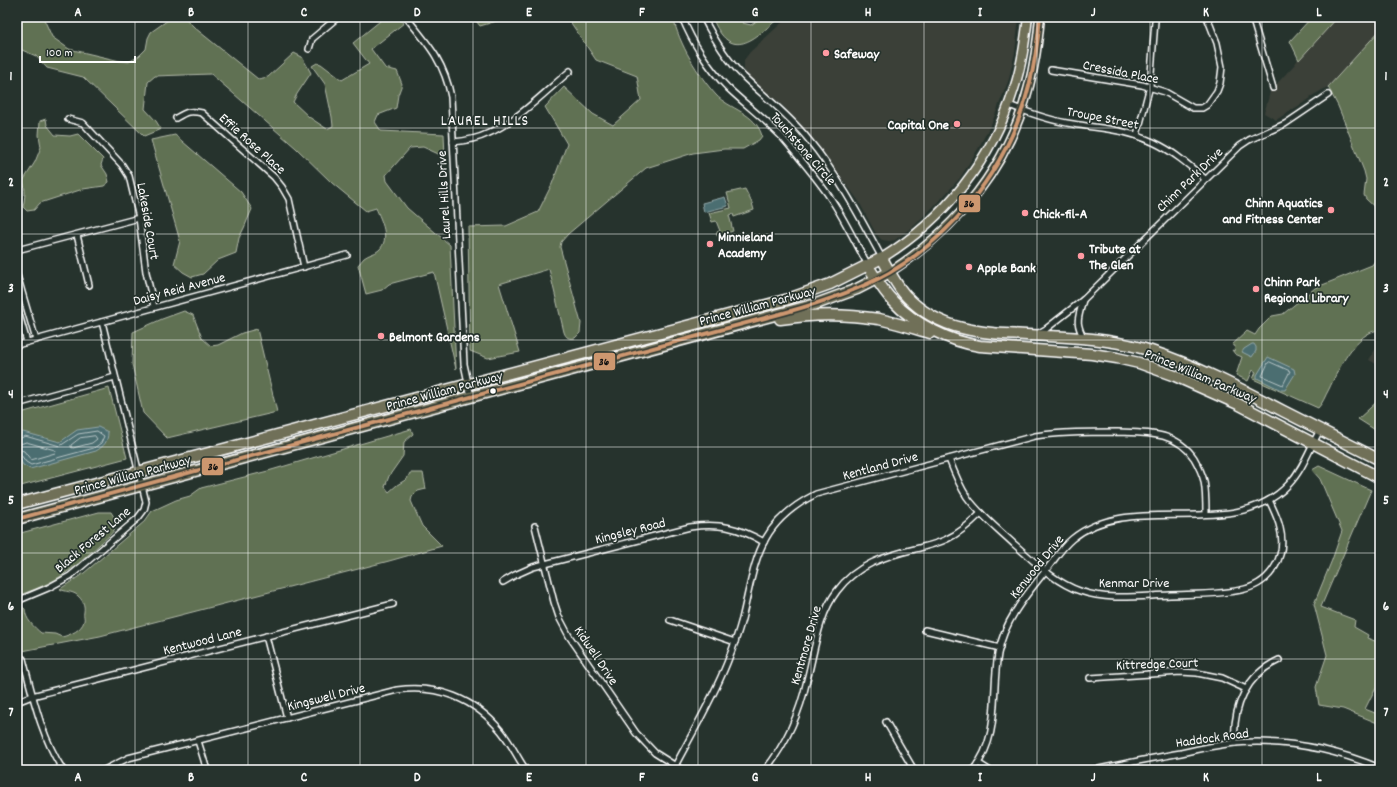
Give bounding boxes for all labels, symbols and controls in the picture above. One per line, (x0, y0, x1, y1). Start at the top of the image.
text: A (74, 4, 82, 23)
text: B (188, 4, 194, 23)
text: C (301, 4, 308, 23)
text: D (414, 4, 421, 23)
text: E (526, 4, 533, 23)
text: F (639, 4, 645, 23)
text: G (752, 4, 759, 23)
text: H (865, 4, 872, 23)
text: I (978, 4, 983, 23)
text: J (1091, 4, 1096, 23)
text: K (1203, 4, 1209, 23)
text: L (1316, 4, 1322, 23)
scale bar (40, 38, 135, 64)
text: 100 m (46, 45, 73, 62)
place label: Safeway (834, 45, 880, 65)
marker: Safeway (821, 48, 831, 58)
street label: Cressida Place (1081, 56, 1160, 90)
text: 1 (10, 68, 13, 87)
text: 1 (1385, 68, 1388, 87)
street label: Troupe Street (1065, 102, 1140, 136)
street label: Touchstone Circle (765, 108, 840, 190)
street label: Effie Rose Place (214, 109, 289, 180)
district label: LAUREL HILLS (441, 111, 529, 133)
place label: Capital One (888, 116, 949, 136)
marker: Capital One (952, 119, 962, 129)
street label: Chinn Park Drive (1152, 143, 1228, 218)
street label: Laurel Hills Drive (433, 150, 457, 240)
text: 2 (8, 174, 14, 193)
text: 2 (1383, 174, 1389, 193)
street label: Lakeside Court (130, 181, 164, 262)
line badge: 36 (958, 194, 981, 213)
place label: Chinn Aquatics and Fitness Center (1223, 194, 1324, 230)
text: 36 (964, 197, 975, 213)
place label: Chick-fil-A (1033, 205, 1088, 225)
marker: Chinn Aquatics and Fitness Center (1326, 205, 1336, 215)
marker: Chick-fil-A (1020, 208, 1030, 218)
place label: Minnieland Academy (718, 228, 774, 264)
marker: Minnieland Academy (705, 239, 715, 249)
place label: Tribute at The Glen (1089, 240, 1142, 276)
marker: Tribute at The Glen (1076, 251, 1086, 261)
place label: Apple Bank (977, 259, 1036, 279)
marker: Apple Bank (964, 262, 974, 272)
street label: Daisy Reid Avenue (131, 268, 228, 312)
place label: Chinn Park Regional Library (1264, 273, 1350, 309)
text: 3 (8, 280, 14, 299)
text: 3 (1383, 280, 1389, 299)
street label: Prince William Parkway (697, 282, 818, 332)
marker: Chinn Park Regional Library (1251, 284, 1261, 294)
place label: Belmont Gardens (389, 328, 480, 348)
marker: Belmont Gardens (376, 331, 386, 341)
street label: Prince William Parkway (1141, 344, 1260, 410)
line badge: 36 (593, 352, 616, 371)
text: 36 (599, 355, 610, 371)
street label: Prince William Parkway (384, 367, 505, 417)
text: 4 (8, 386, 14, 405)
unlabelled marker (488, 386, 498, 396)
text: 4 (1383, 386, 1389, 405)
street label: Kentland Drive (841, 447, 920, 487)
street label: Prince William Parkway (72, 451, 193, 501)
line badge: 36 (201, 457, 224, 476)
text: 36 (208, 460, 219, 476)
text: 5 (8, 492, 14, 511)
text: 5 (1383, 492, 1389, 511)
street label: Black Forest Lane (51, 503, 136, 578)
street label: Kingsley Road (593, 514, 668, 550)
street label: Kenwood Drive (1005, 531, 1070, 604)
street label: Kenmar Drive (1099, 574, 1169, 594)
text: 6 (8, 598, 15, 617)
text: 6 (1383, 598, 1390, 617)
street label: Kentmore Drive (786, 604, 828, 688)
street label: Kidwell Drive (568, 622, 623, 690)
street label: Kentwood Lane (161, 623, 244, 661)
street label: Kittredge Court (1116, 654, 1199, 676)
street label: Kingswell Drive (285, 679, 368, 717)
text: 7 (9, 704, 14, 723)
text: 7 (1384, 704, 1389, 723)
street label: Haddock Road (1174, 724, 1250, 754)
text: A (74, 769, 82, 787)
text: B (188, 769, 194, 787)
text: C (301, 769, 308, 787)
text: D (414, 769, 421, 787)
text: E (526, 769, 533, 787)
text: F (639, 769, 645, 787)
text: G (752, 769, 759, 787)
text: H (865, 769, 872, 787)
text: I (978, 769, 983, 787)
text: J (1091, 769, 1096, 787)
text: K (1203, 769, 1209, 787)
text: L (1316, 769, 1322, 787)

